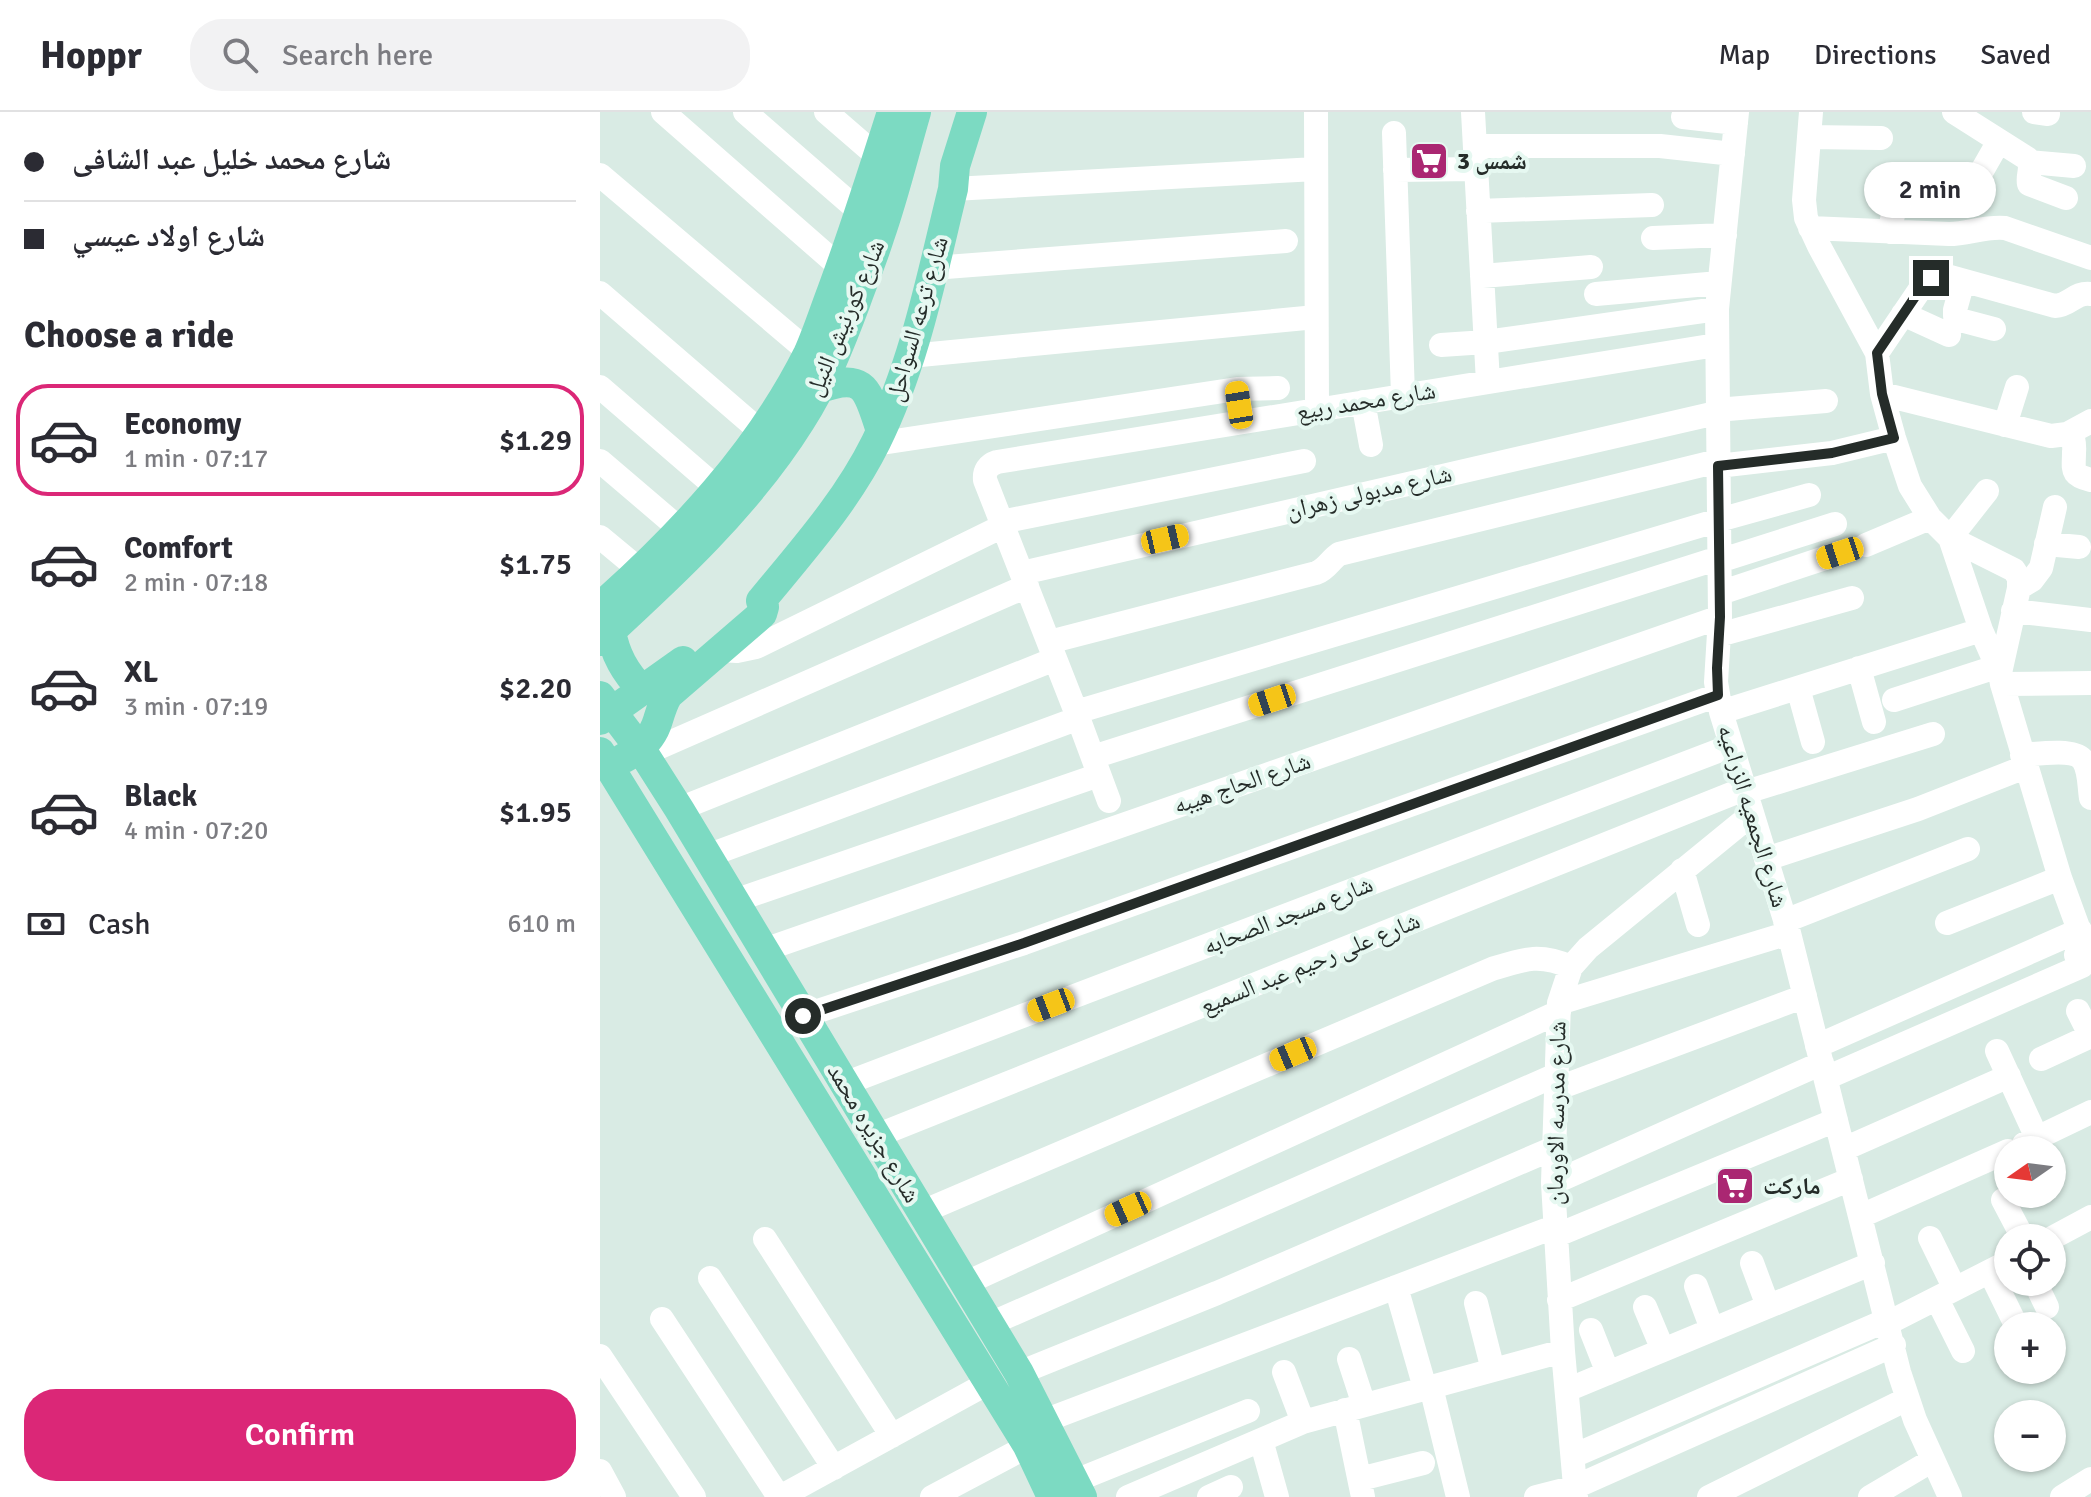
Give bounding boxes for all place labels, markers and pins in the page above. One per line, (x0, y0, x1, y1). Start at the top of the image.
supermarket icon: شمس 3 (1408, 140, 1450, 182)
place label: شمس 3 (1457, 146, 1527, 176)
supermarket icon: ماركت (1714, 1165, 1756, 1207)
place label: ماركت (1763, 1171, 1821, 1201)

